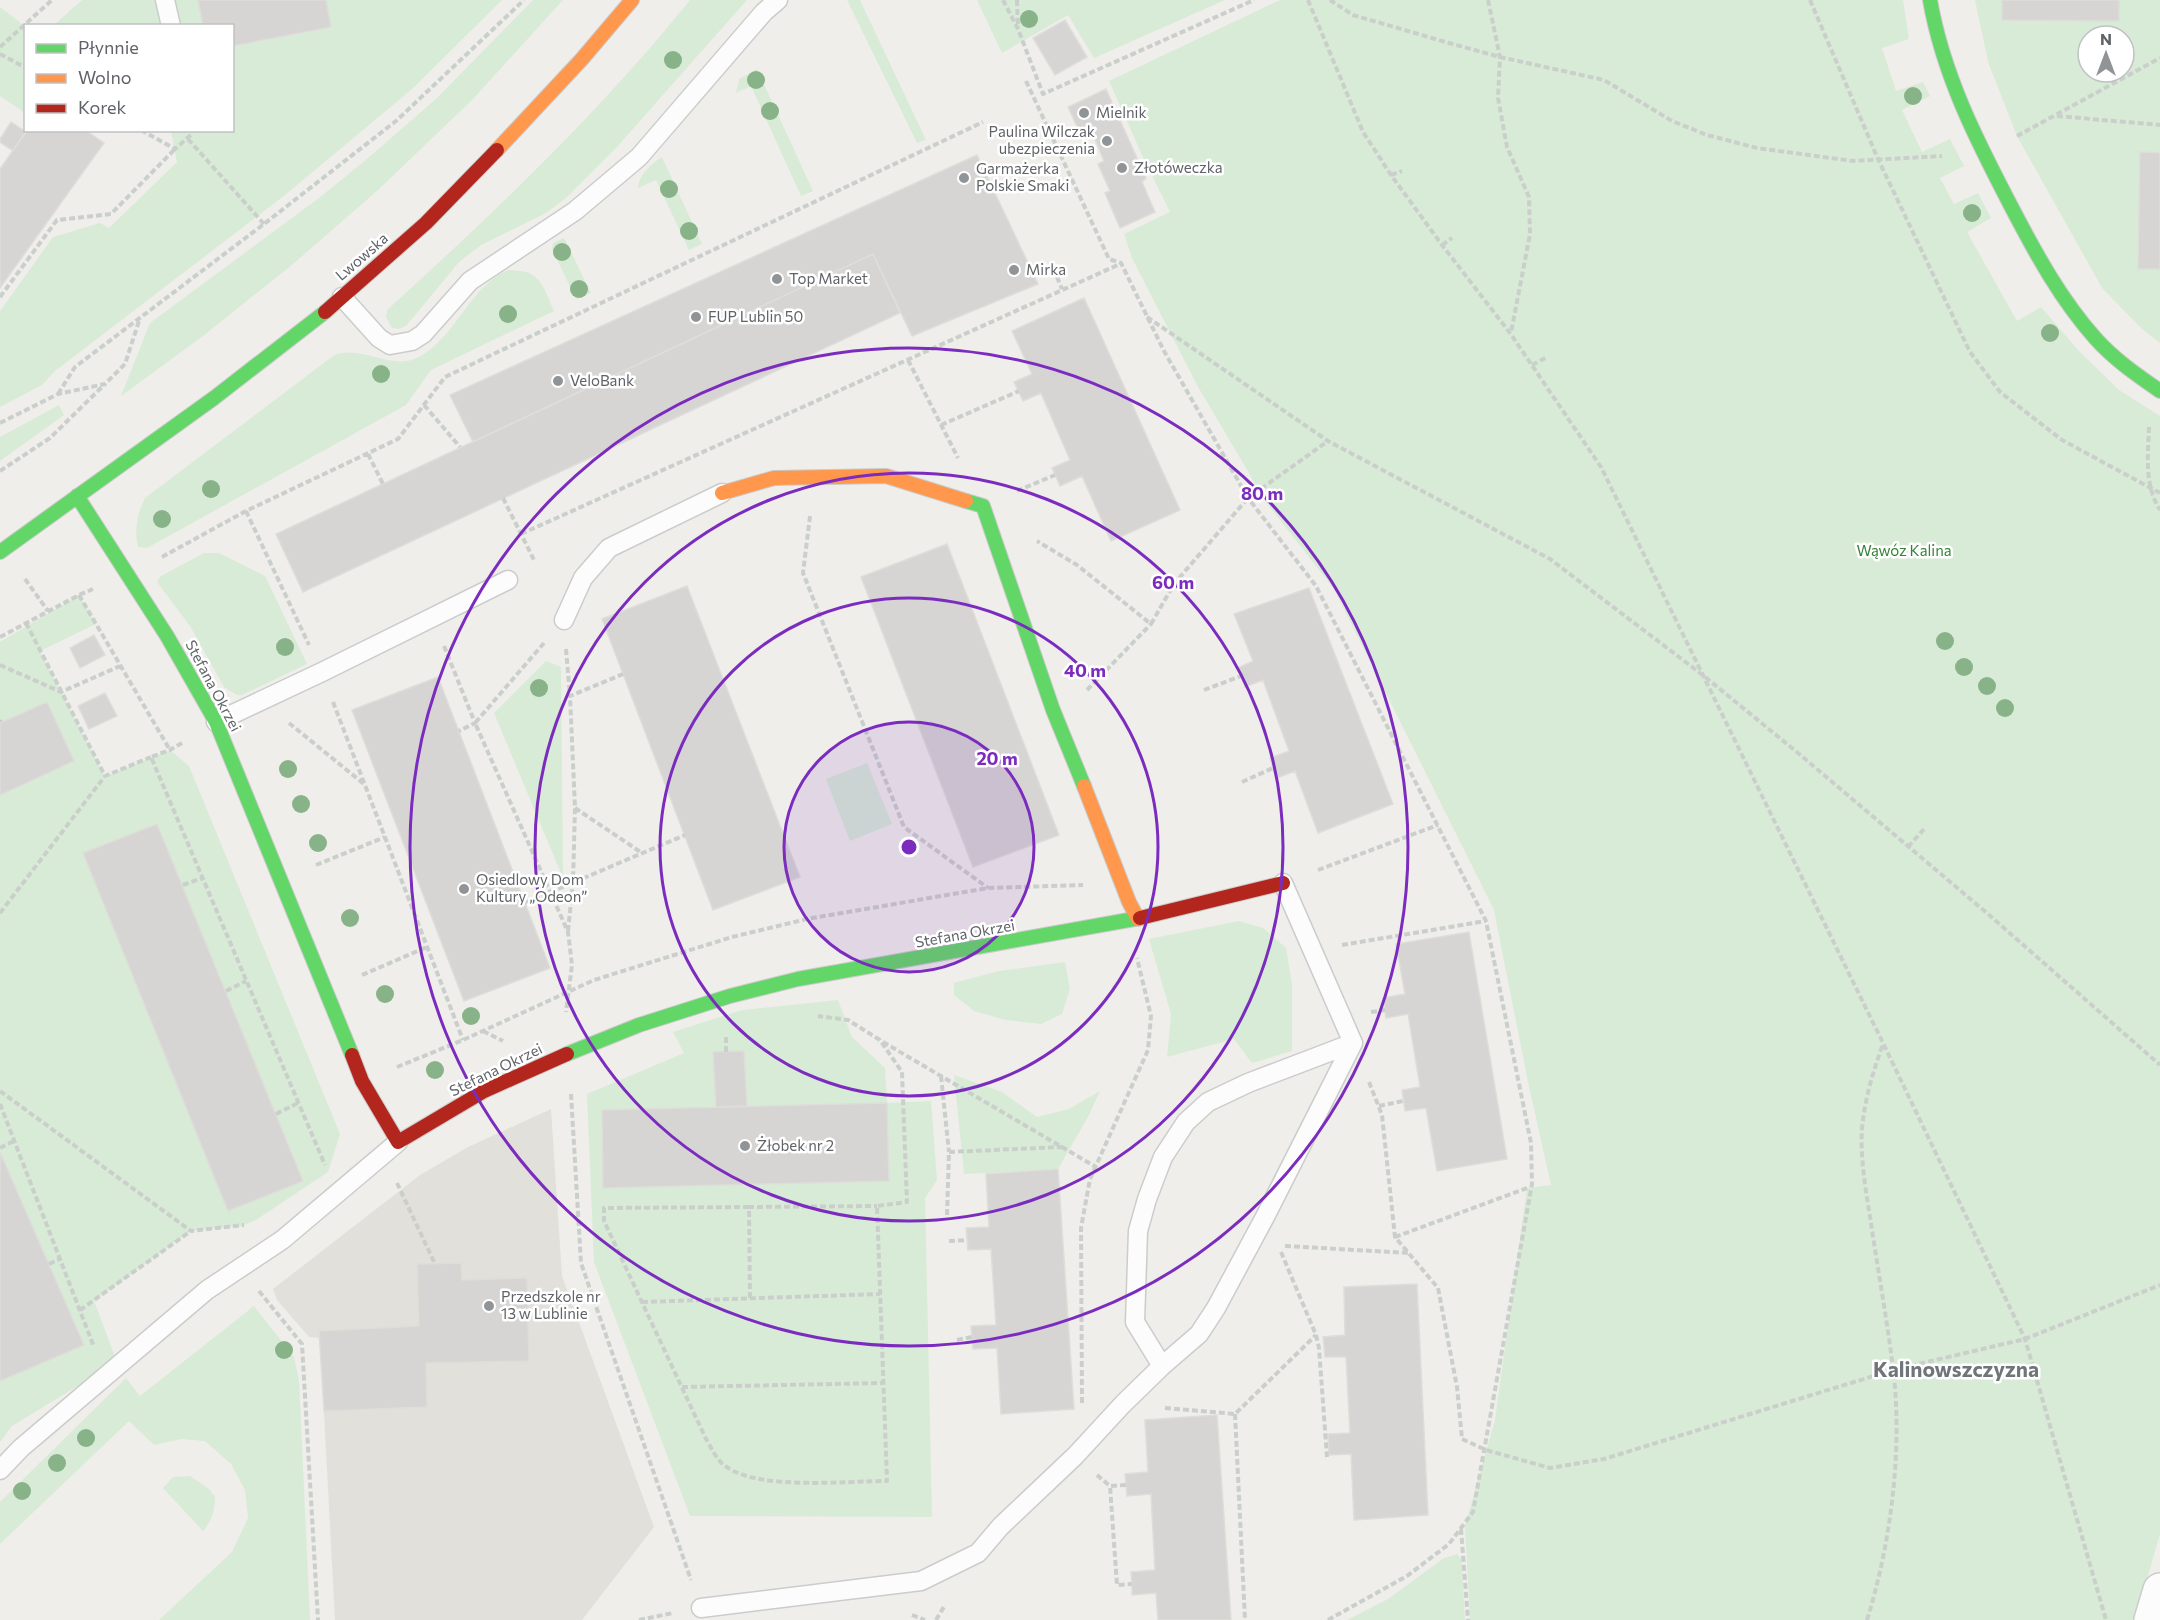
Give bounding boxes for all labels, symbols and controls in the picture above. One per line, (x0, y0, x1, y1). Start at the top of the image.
legend (24, 24, 234, 132)
north arrow (2076, 24, 2136, 84)
text: N (2100, 29, 2112, 48)
text: Płynnie (78, 36, 139, 58)
text: Wolno (78, 66, 132, 88)
text: Korek (78, 96, 127, 118)
place label: Mielnik (1096, 103, 1147, 121)
marker: Mielnik (1077, 106, 1091, 120)
place label: Paulina Wilczak ubezpieczenia (989, 122, 1095, 157)
marker: Paulina Wilczak ubezpieczenia (1100, 134, 1114, 148)
place label: Złotóweczka (1134, 158, 1223, 176)
place label: Garmażerka Polskie Smaki (976, 159, 1069, 194)
marker: Złotóweczka (1115, 161, 1129, 175)
marker: Garmażerka Polskie Smaki (957, 171, 971, 185)
street label: Lwowska (332, 229, 391, 284)
place label: Mirka (1026, 260, 1066, 278)
marker: Mirka (1007, 263, 1021, 277)
place label: Top Market (789, 269, 868, 287)
marker: Top Market (770, 272, 784, 286)
place label: FUP Lublin 50 (708, 307, 803, 325)
marker: FUP Lublin 50 (689, 310, 703, 324)
place label: VeloBank (570, 371, 634, 389)
marker: VeloBank (551, 374, 565, 388)
text: 80 m (1241, 482, 1283, 504)
park label: Wąwóz Kalina (1856, 541, 1952, 559)
text: 60 m (1152, 571, 1194, 593)
street label: Stefana Okrzei (182, 637, 246, 734)
text: 40 m (1064, 659, 1106, 681)
text: 20 m (976, 747, 1018, 769)
centre of rings (899, 837, 919, 857)
place label: Osiedlowy Dom Kultury „Odeon” (476, 870, 587, 905)
marker: Osiedlowy Dom Kultury „Odeon” (457, 882, 471, 896)
street label: Stefana Okrzei (914, 915, 1016, 951)
street label: Stefana Okrzei (446, 1039, 545, 1099)
place label: Żłobek nr 2 (757, 1136, 834, 1154)
marker: Żłobek nr 2 (738, 1139, 752, 1153)
place label: Przedszkole nr 13 w Lublinie (501, 1287, 601, 1322)
marker: Przedszkole nr 13 w Lublinie (482, 1299, 496, 1313)
district label: Kalinowszczyzna (1873, 1356, 2039, 1381)

